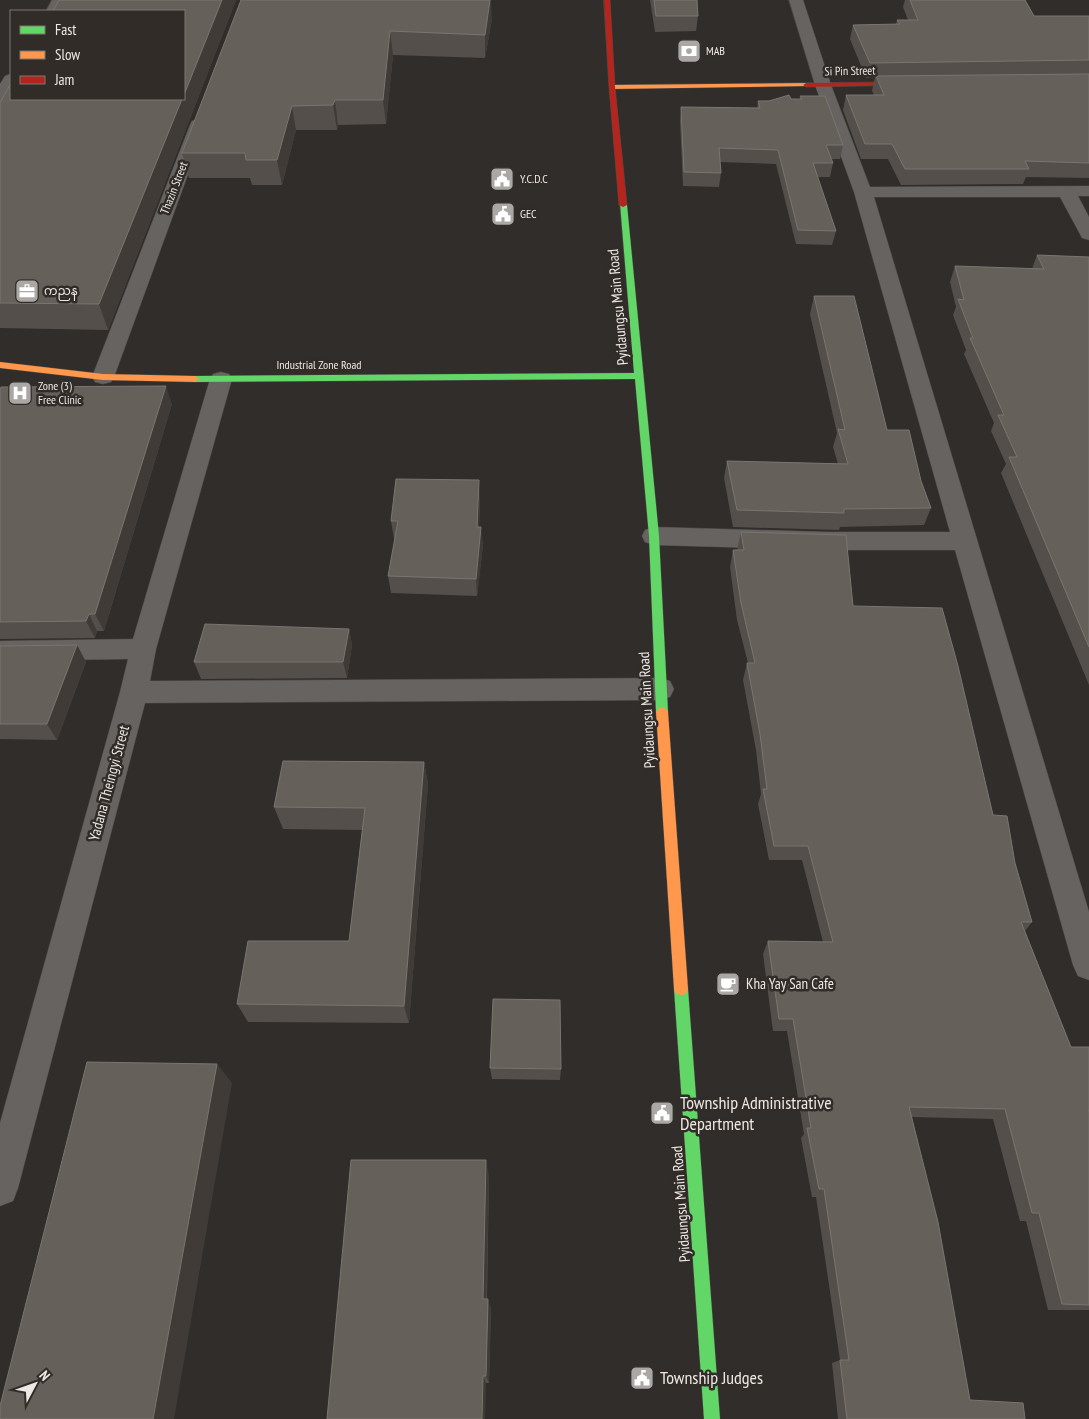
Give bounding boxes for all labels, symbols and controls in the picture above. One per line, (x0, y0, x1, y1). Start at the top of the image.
legend (10, 10, 185, 100)
text: Fast (55, 20, 76, 39)
bank icon: MAB (676, 38, 702, 64)
place label: MAB (706, 43, 725, 58)
text: Slow (55, 45, 80, 64)
street label: Si Pin Street (824, 63, 876, 78)
text: Jam (54, 70, 74, 89)
street label: Thazin Street (157, 159, 191, 216)
public building icon: Y.C.D.C (489, 166, 515, 192)
place label: Y.C.D.C (520, 171, 548, 186)
public building icon: GEC (490, 201, 516, 227)
place label: GEC (520, 206, 537, 221)
street label: Pyidaungsu Main Road (603, 248, 632, 366)
office icon: ကညန (14, 278, 40, 304)
place label: ကညန (44, 283, 78, 301)
street label: Industrial Zone Road (277, 357, 361, 372)
place label: Zone (3) Free Clinic (38, 378, 82, 407)
hospital icon: Zone (3) Free Clinic (7, 380, 33, 406)
street label: Pyidaungsu Main Road (634, 651, 659, 769)
street label: Yadana Theingyi Street (84, 723, 133, 843)
cafe icon: Kha Yay San Cafe (715, 971, 741, 997)
place label: Kha Yay San Cafe (746, 974, 834, 993)
place label: Township Administrative Department (680, 1091, 832, 1135)
public building icon: Township Administrative Department (649, 1100, 675, 1126)
street label: Pyidaungsu Main Road (667, 1145, 694, 1263)
north arrow (10, 1359, 60, 1409)
public building icon: Township Judges (629, 1365, 655, 1391)
place label: Township Judges (660, 1366, 763, 1389)
text: N (36, 1367, 54, 1384)

